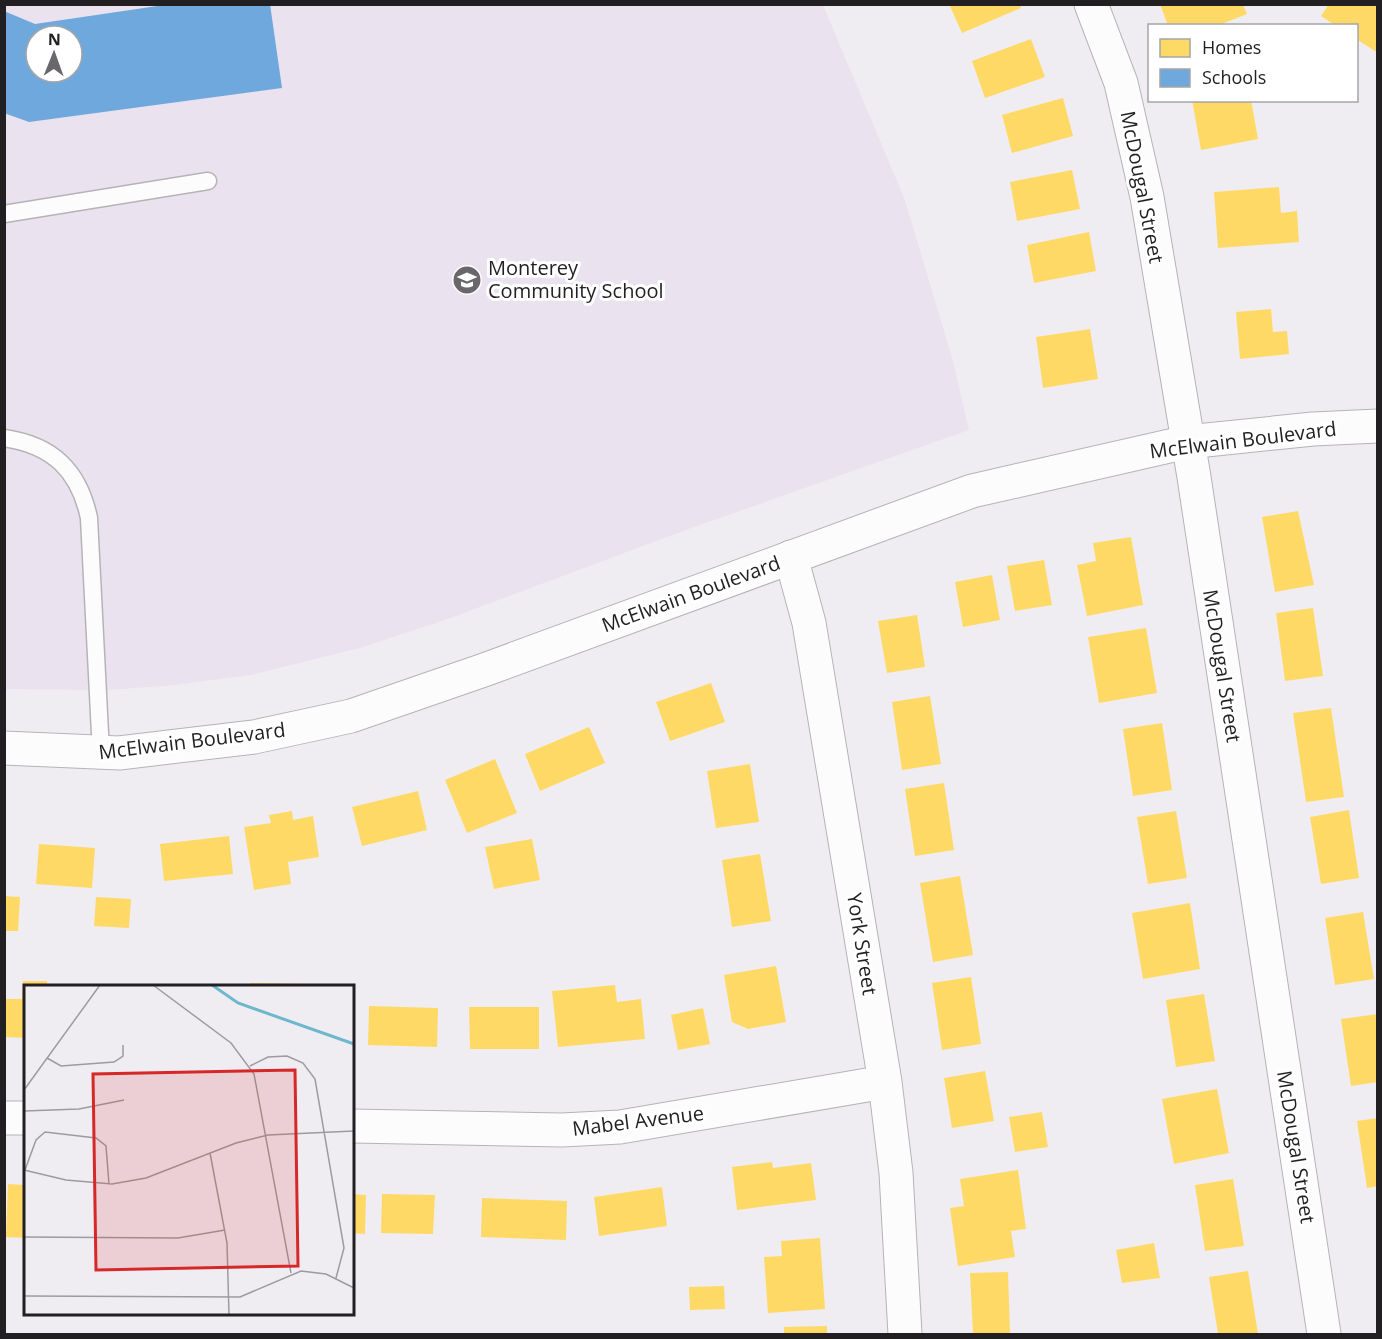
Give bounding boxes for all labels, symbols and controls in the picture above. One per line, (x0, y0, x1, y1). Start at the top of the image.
north arrow (24, 24, 84, 84)
legend (1148, 24, 1358, 102)
text: N (48, 28, 61, 50)
text: Homes (1202, 35, 1261, 59)
text: Schools (1202, 65, 1266, 89)
street label: McDougal Street (1115, 109, 1170, 265)
place label: Monterey Community School (488, 254, 664, 304)
school or university icon: Monterey Community School (451, 264, 483, 296)
street label: McElwain Boulevard (1148, 415, 1338, 464)
street label: McElwain Boulevard (598, 549, 784, 638)
street label: McDougal Street (1197, 588, 1248, 744)
street label: McElwain Boulevard (97, 716, 287, 765)
street label: York Street (841, 891, 884, 997)
inset map (24, 985, 354, 1315)
street label: McDougal Street (1271, 1069, 1322, 1225)
street label: Mabel Avenue (571, 1099, 705, 1142)

